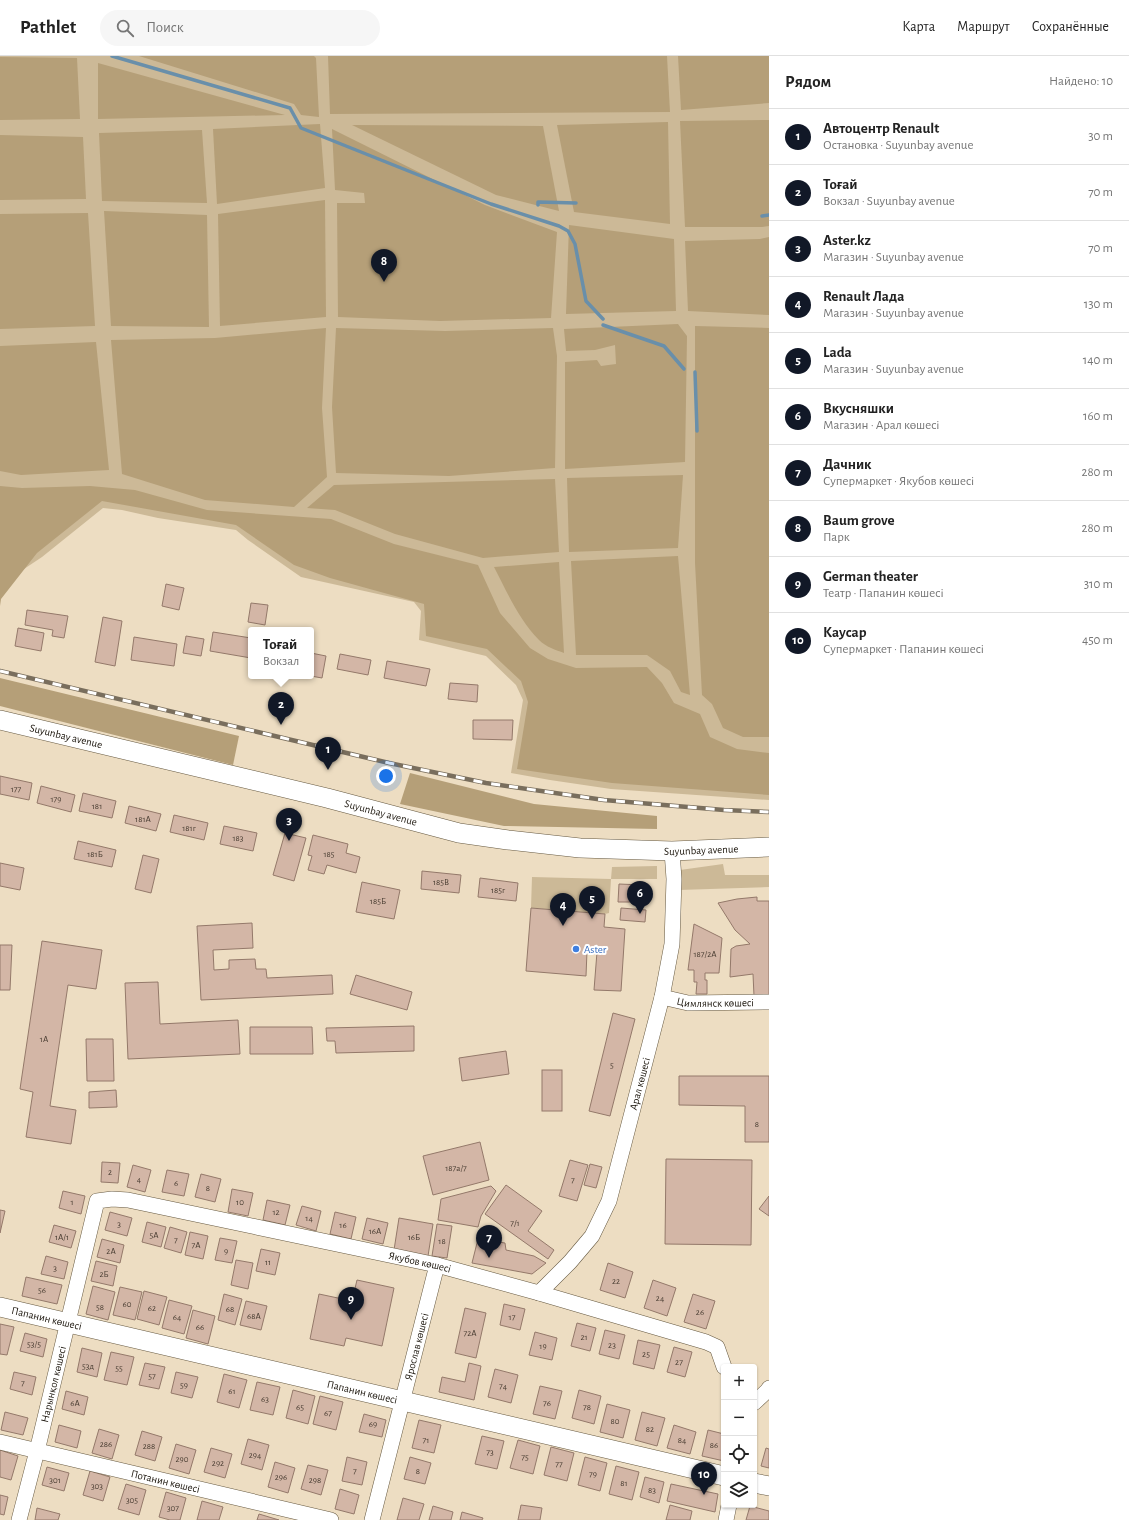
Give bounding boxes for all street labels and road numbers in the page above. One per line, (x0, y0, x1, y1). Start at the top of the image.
street label: Suyunbay avenue (28, 722, 104, 750)
street label: Suyunbay avenue (343, 798, 418, 828)
street label: Suyunbay avenue (664, 843, 739, 857)
street label: Цимлянск көшесі (676, 996, 754, 1009)
street label: Арал көшесі (628, 1056, 652, 1111)
street label: Якубов көшесі (388, 1250, 452, 1275)
street label: Папанин көшесі (10, 1305, 83, 1332)
street label: Ярослав көшесі (403, 1312, 431, 1381)
street label: Нарынқол көшесі (39, 1345, 68, 1424)
street label: Папанин көшесі (326, 1379, 398, 1406)
street label: Потанин көшесі (130, 1468, 201, 1495)

